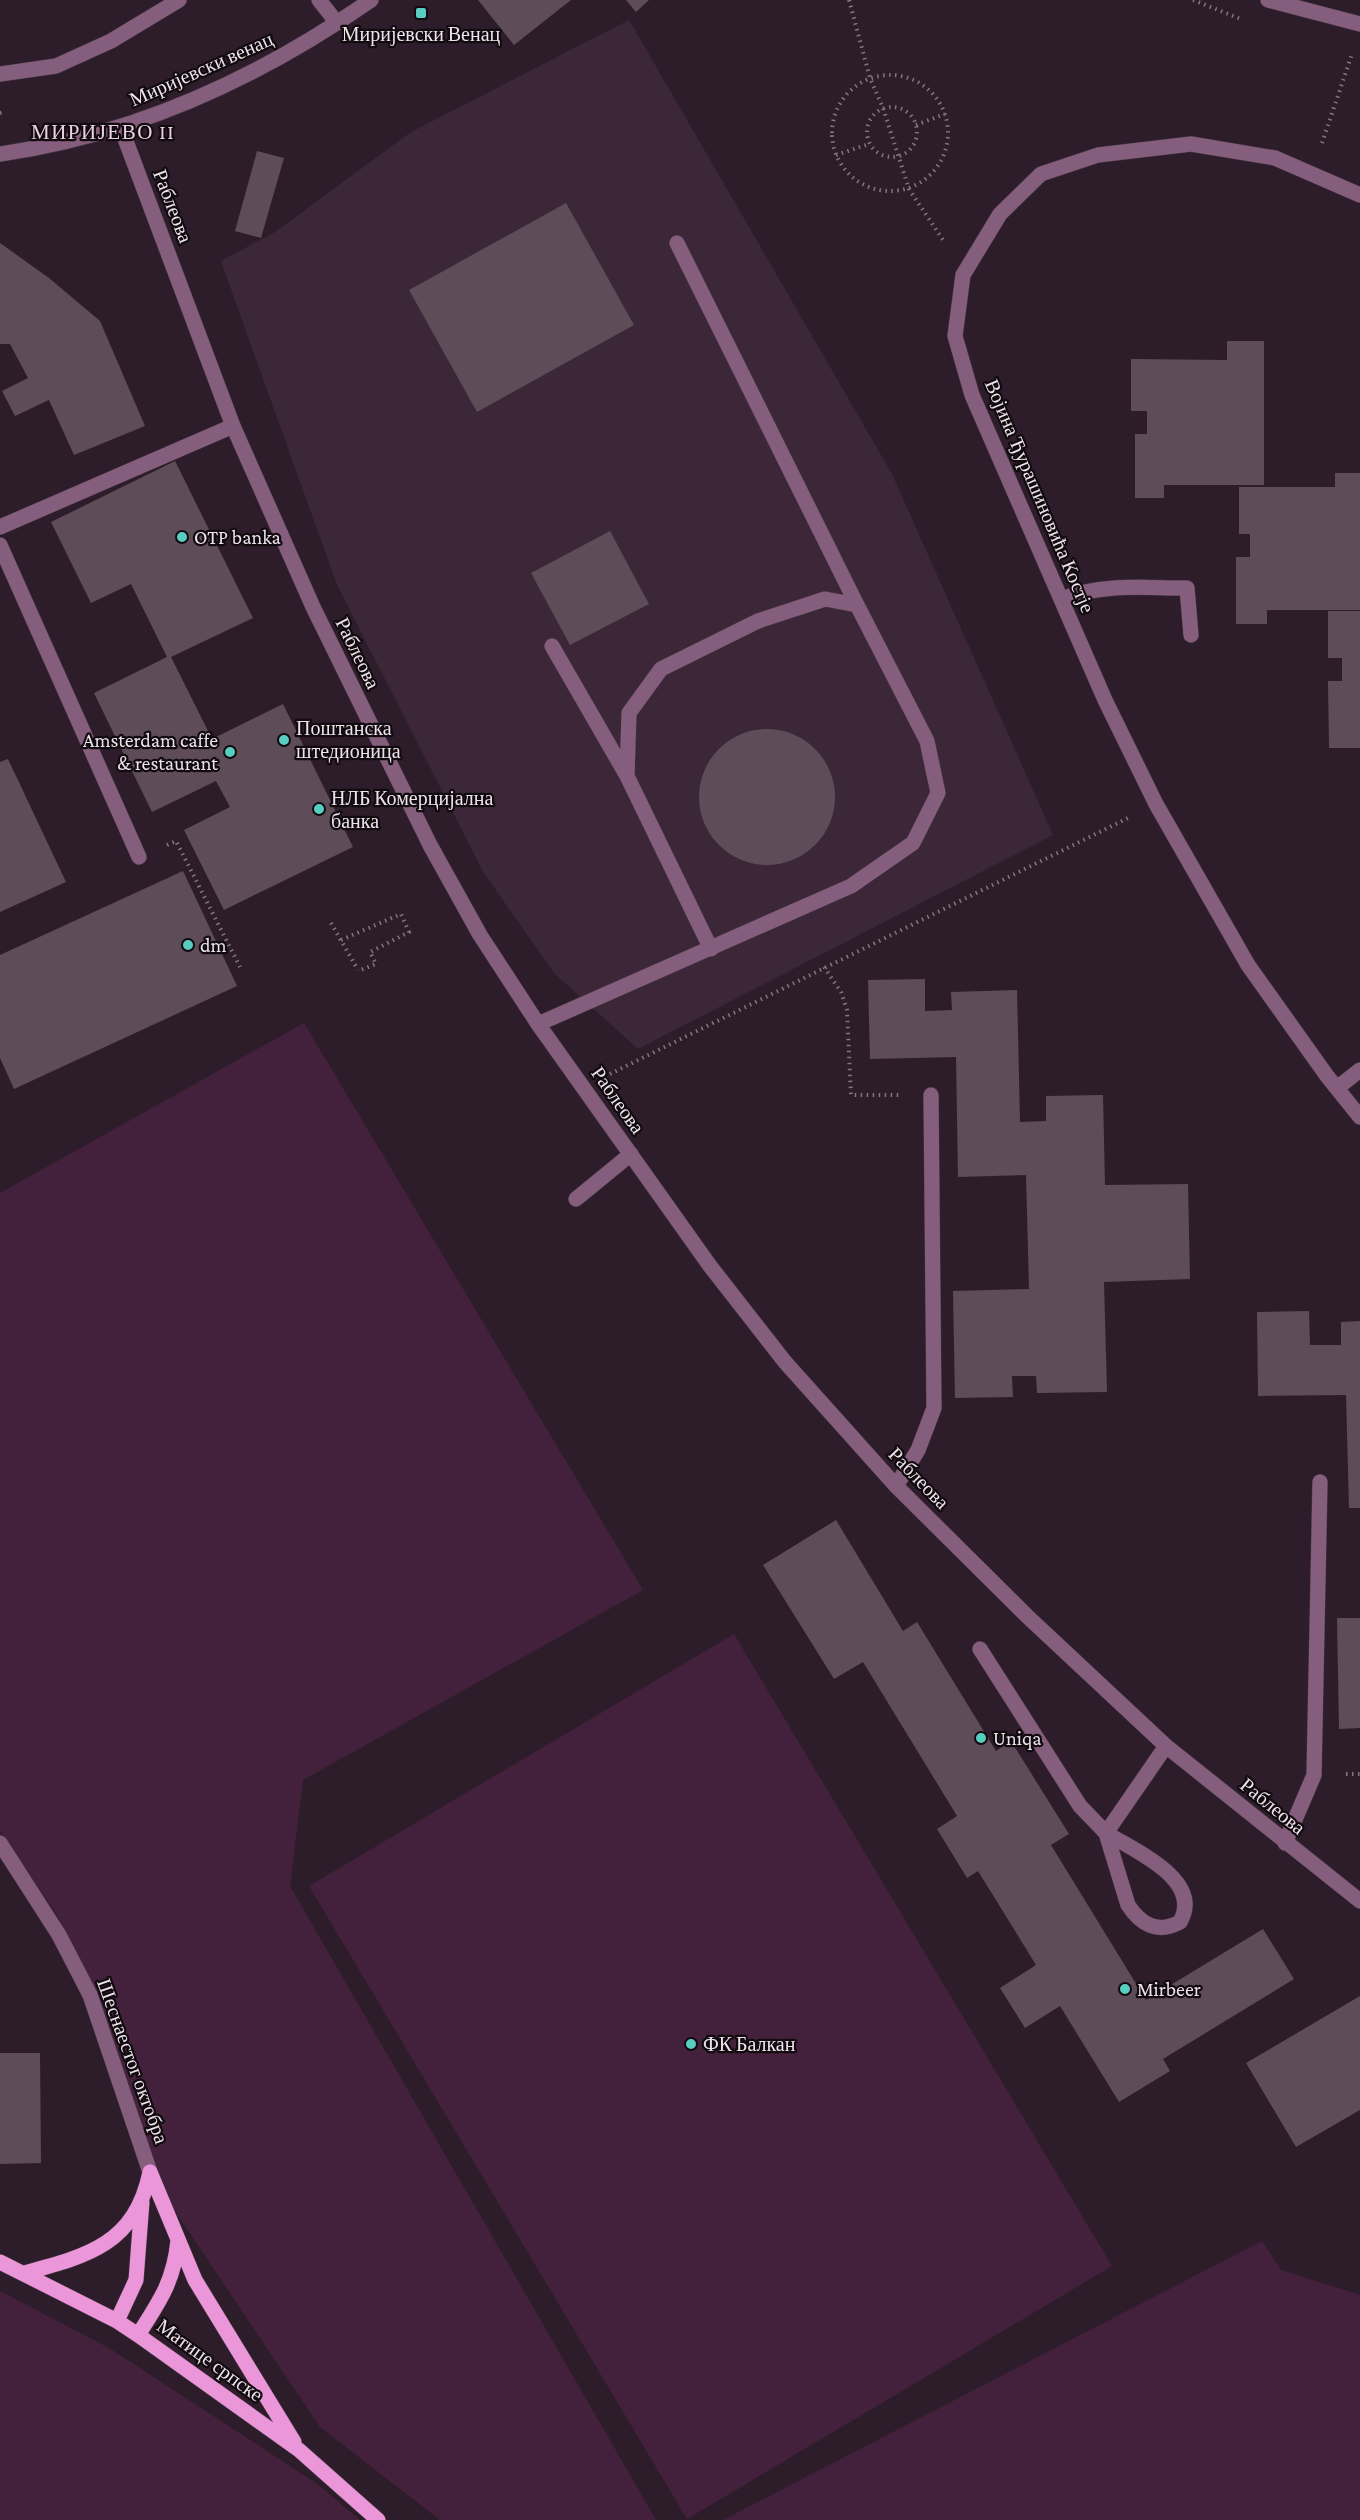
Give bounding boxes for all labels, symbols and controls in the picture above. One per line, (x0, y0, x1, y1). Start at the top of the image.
marker: Миријевски Венац (414, 6, 428, 20)
place label: Миријевски Венац (342, 23, 501, 46)
street label: Миријевски венац (126, 27, 277, 111)
district label: МИРИЈЕВО II (31, 120, 175, 144)
street label: Раблеова (149, 166, 197, 246)
street label: Војина Ђурашиновића Костје (980, 376, 1099, 616)
place label: OTP banka (194, 526, 281, 548)
marker: OTP banka (175, 530, 189, 544)
street label: Раблеова (331, 614, 385, 692)
place label: Поштанска штедионица (296, 717, 401, 763)
place label: Amsterdam caffe & restaurant (83, 729, 218, 774)
marker: Поштанска штедионица (277, 733, 291, 747)
marker: Amsterdam caffe & restaurant (223, 745, 237, 759)
place label: НЛБ Комерцијална банка (331, 787, 493, 832)
marker: НЛБ Комерцијална банка (312, 802, 326, 816)
place label: dm (200, 934, 227, 956)
marker: dm (181, 938, 195, 952)
street label: Раблеова (587, 1062, 649, 1138)
street label: Раблеова (884, 1443, 954, 1513)
place label: Uniqa (993, 1727, 1041, 1750)
marker: Uniqa (974, 1731, 988, 1745)
street label: Раблеова (1236, 1773, 1310, 1839)
street label: Шеснаестог октобра (92, 1976, 173, 2147)
place label: Mirbeer (1137, 1978, 1201, 2000)
marker: Mirbeer (1118, 1982, 1132, 1996)
place label: ФК Балкан (703, 2033, 796, 2055)
marker: ФК Балкан (684, 2037, 698, 2051)
street label: Матице српске (152, 2314, 267, 2407)

